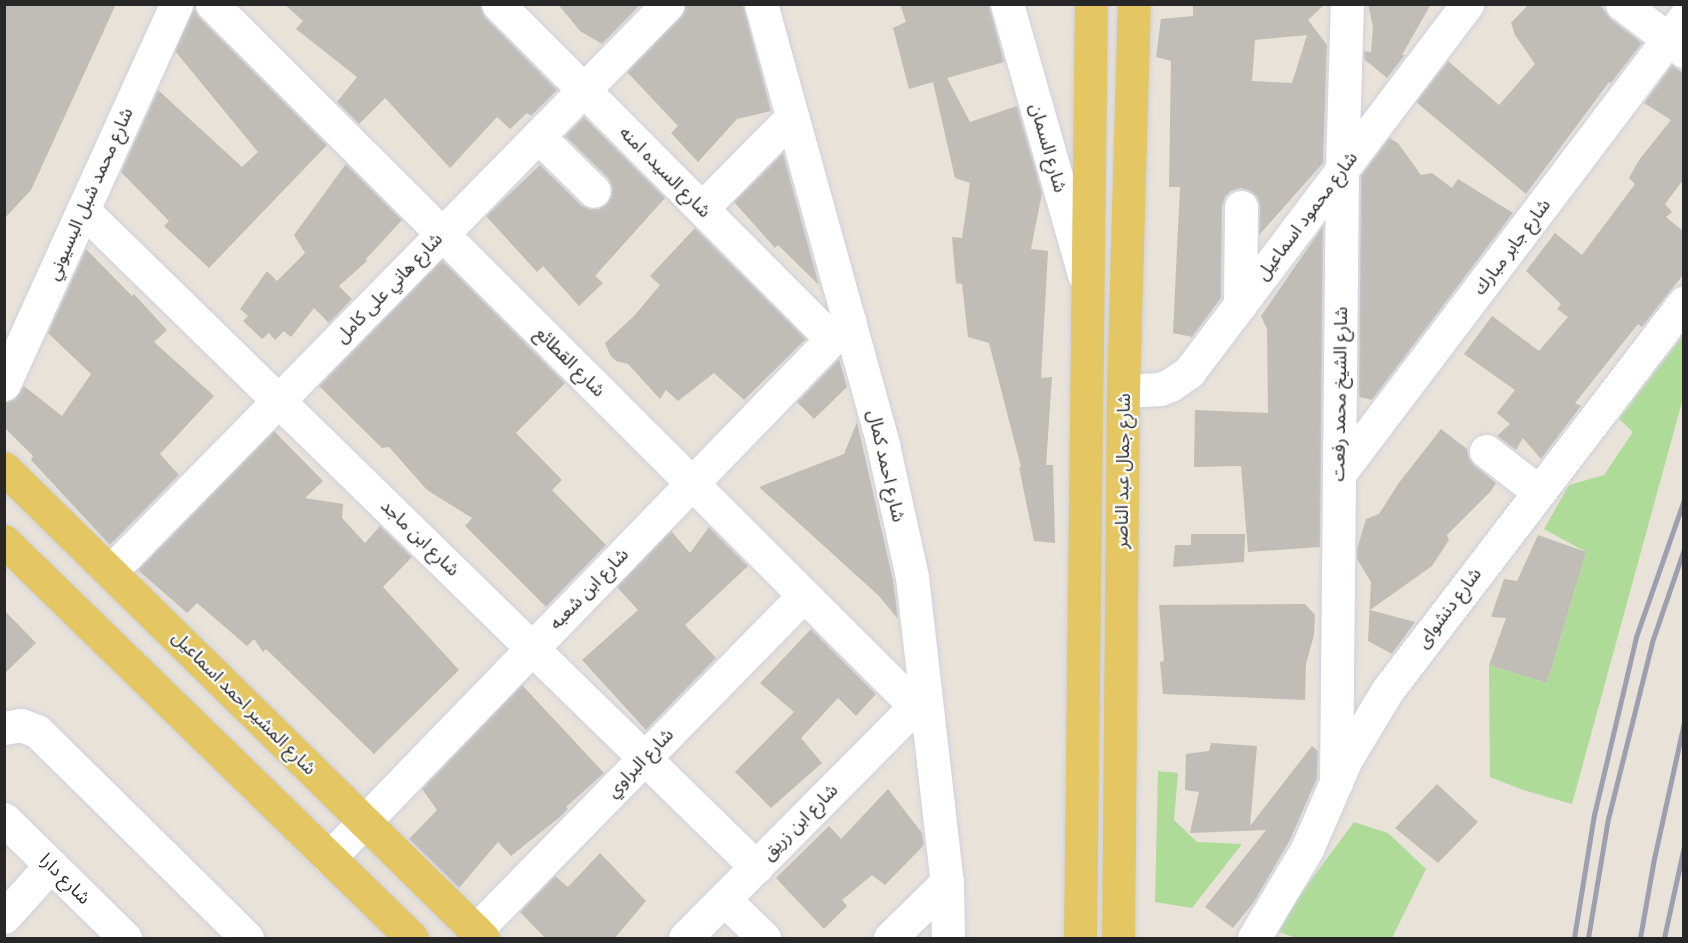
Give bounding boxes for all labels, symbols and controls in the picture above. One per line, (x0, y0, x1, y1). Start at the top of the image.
street label: شارع السمان (1025, 101, 1071, 195)
street label: شارع محمد شبل البسيوني (42, 105, 138, 283)
street label: شارع السيده امنه (615, 122, 715, 222)
street label: شارع محمود اسماعيل (1252, 148, 1362, 284)
street label: شارع جابر مبارك (1469, 195, 1555, 299)
street label: شارع هاني على كامل (331, 228, 447, 348)
street label: شارع الشيخ محمد رفعت (1328, 306, 1352, 482)
street label: شارع القطائع (531, 323, 609, 401)
street label: شارع جمال عبد الناصر (1111, 393, 1135, 549)
street label: شارع احمد كمال (863, 408, 909, 524)
street label: شارع ابن ماجد (376, 495, 464, 581)
street label: شارع ابن شعبه (545, 544, 633, 634)
street label: شارع دنشواى (1412, 564, 1486, 652)
street label: شارع المشير احمد اسماعيل (168, 627, 320, 779)
street label: شارع البراوي (602, 724, 678, 802)
street label: شارع ابن زريق (757, 779, 843, 865)
street label: شارع دارا (35, 849, 95, 909)

